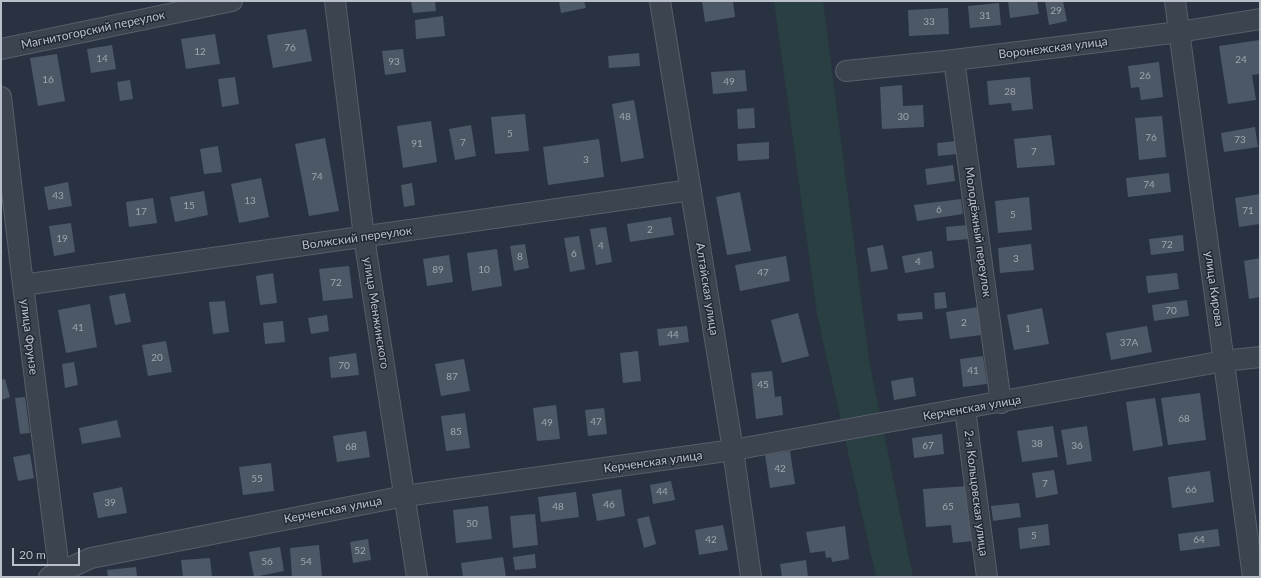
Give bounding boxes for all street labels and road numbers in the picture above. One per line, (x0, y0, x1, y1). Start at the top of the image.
street label: Магнитогорский переулок (20, 8, 166, 52)
street label: Воронежская улица (998, 34, 1108, 62)
street label: Молодёжный переулок (962, 166, 994, 298)
street label: Волжский переулок (301, 223, 413, 253)
street label: Алтайская улица (693, 242, 721, 336)
street label: улица Кирова (1202, 250, 1226, 328)
street label: улица Менжинского (360, 256, 392, 370)
street label: улица Фрунзе (17, 298, 41, 376)
street label: Керченская улица (922, 392, 1022, 424)
street label: 2-я Кольцовская улица (961, 429, 991, 557)
street label: Керченская улица (603, 448, 703, 476)
street label: Керченская улица (283, 493, 383, 527)

